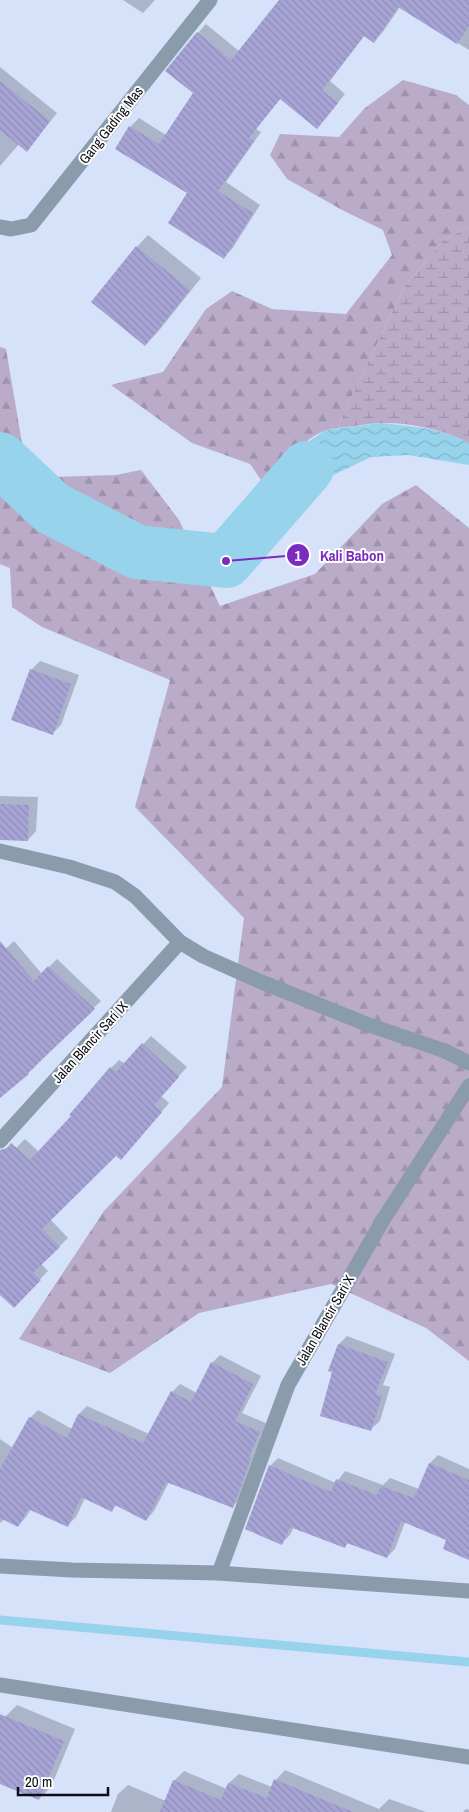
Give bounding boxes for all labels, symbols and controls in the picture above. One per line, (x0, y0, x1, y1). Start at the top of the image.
street label: Gang Gading Mas (75, 82, 147, 168)
callout: Kali Babon (285, 540, 394, 570)
text: 1 (295, 545, 302, 566)
text: Kali Babon (320, 545, 384, 566)
street label: Jalan Blancir Sari IX (48, 997, 132, 1087)
street label: Jalan Blancir Sari X (292, 1271, 358, 1368)
scale bar (18, 1764, 108, 1796)
text: 20 m (25, 1771, 52, 1792)

